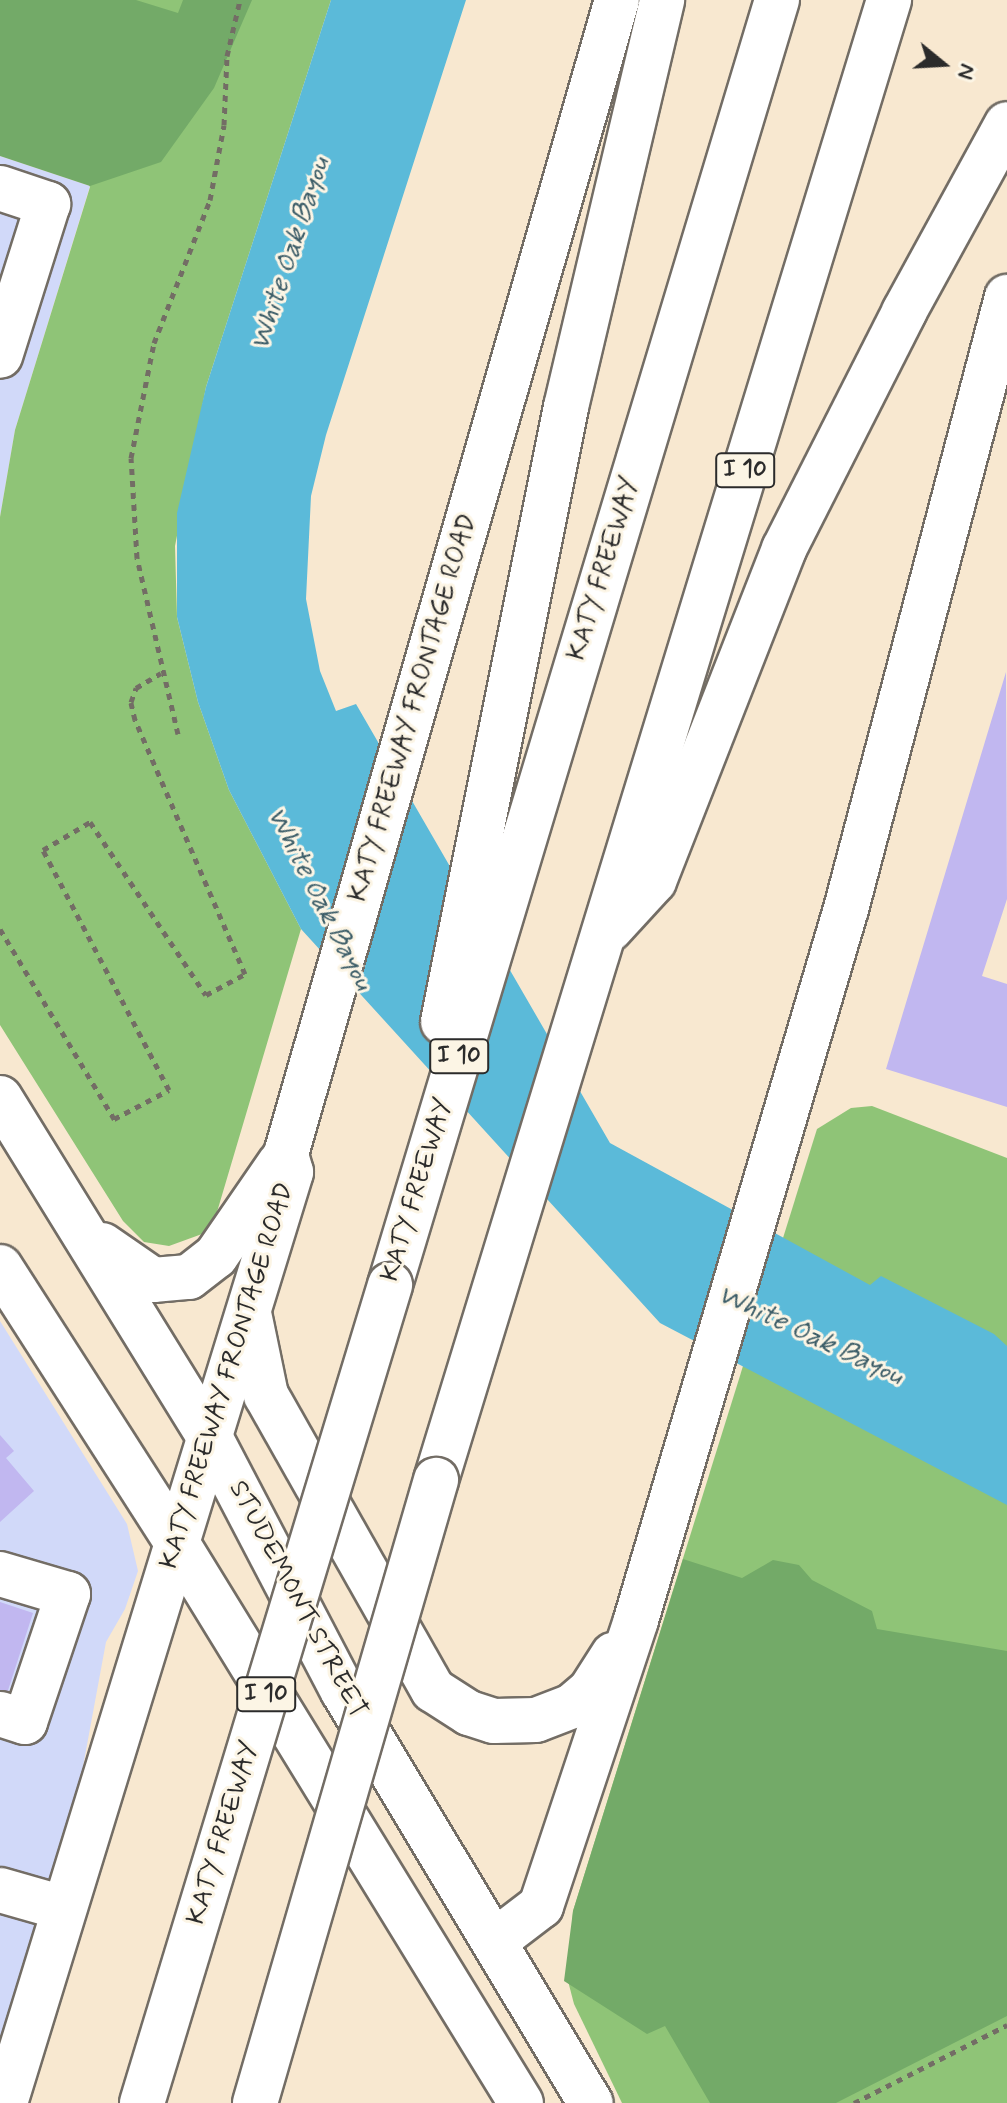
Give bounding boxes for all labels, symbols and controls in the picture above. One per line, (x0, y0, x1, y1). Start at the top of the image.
north arrow (903, 24, 983, 104)
text: N (950, 60, 981, 83)
water label: White Oak Bayou (243, 150, 339, 358)
road number: I 10 (715, 450, 775, 490)
street label: KATY FREEWAY (562, 473, 648, 665)
street label: KATY FREEWAY FRONTAGE ROAD (345, 514, 483, 902)
water label: White Oak Bayou (257, 799, 381, 999)
road number: I 10 (429, 1036, 489, 1076)
street label: KATY FREEWAY (375, 1094, 461, 1286)
street label: KATY FREEWAY FRONTAGE ROAD (155, 1183, 301, 1569)
water label: White Oak Bayou (709, 1277, 911, 1395)
street label: STUDEMONT STREET (221, 1476, 373, 1724)
road number: I 10 (236, 1674, 296, 1714)
street label: KATY FREEWAY (181, 1737, 267, 1929)

